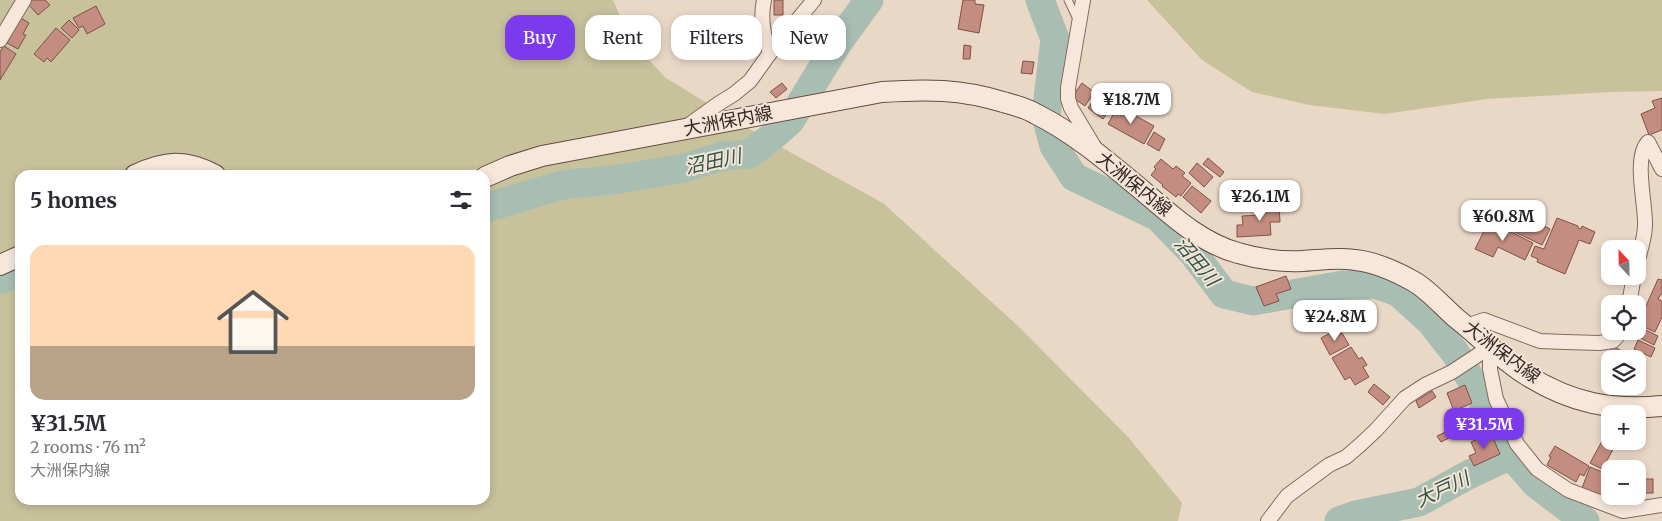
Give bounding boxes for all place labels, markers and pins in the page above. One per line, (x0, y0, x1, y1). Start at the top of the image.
pin: ¥18.7M (1090, 82, 1172, 125)
pin: ¥26.1M (1219, 180, 1301, 222)
pin: ¥60.8M (1462, 200, 1544, 242)
pin: ¥24.8M (1294, 300, 1376, 342)
pin: ¥31.5M (1443, 408, 1525, 450)

